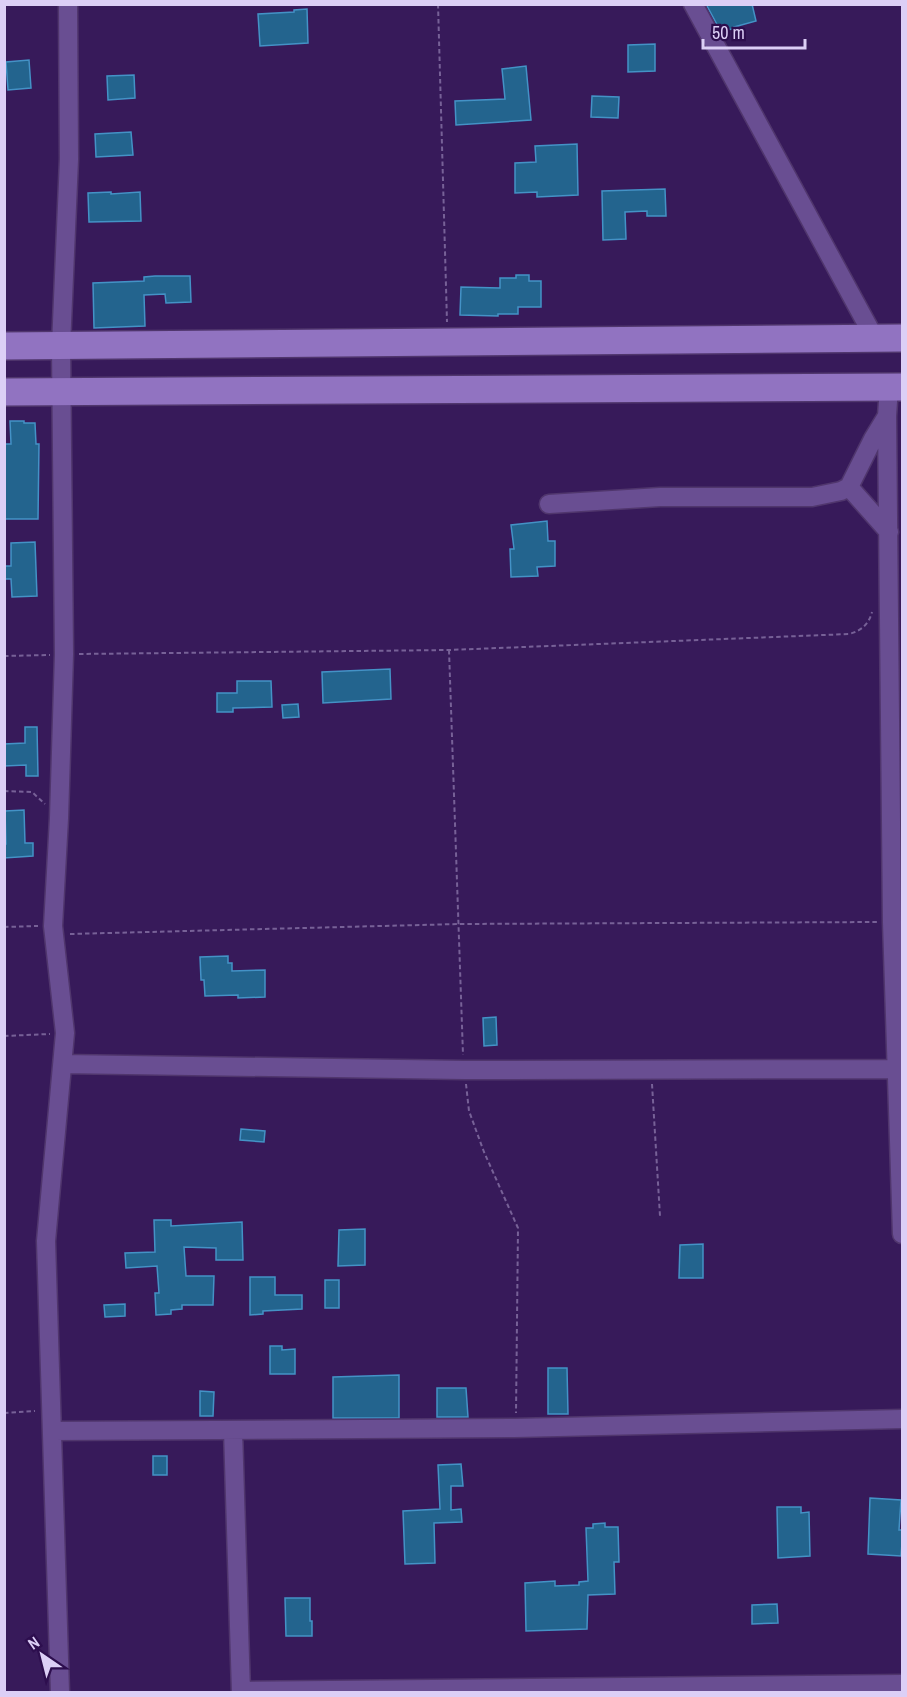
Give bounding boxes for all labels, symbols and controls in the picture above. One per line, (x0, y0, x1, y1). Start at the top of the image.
scale bar (703, 12, 805, 50)
text: 50 m (712, 20, 745, 45)
north arrow (12, 1625, 72, 1685)
text: N (23, 1631, 44, 1654)

